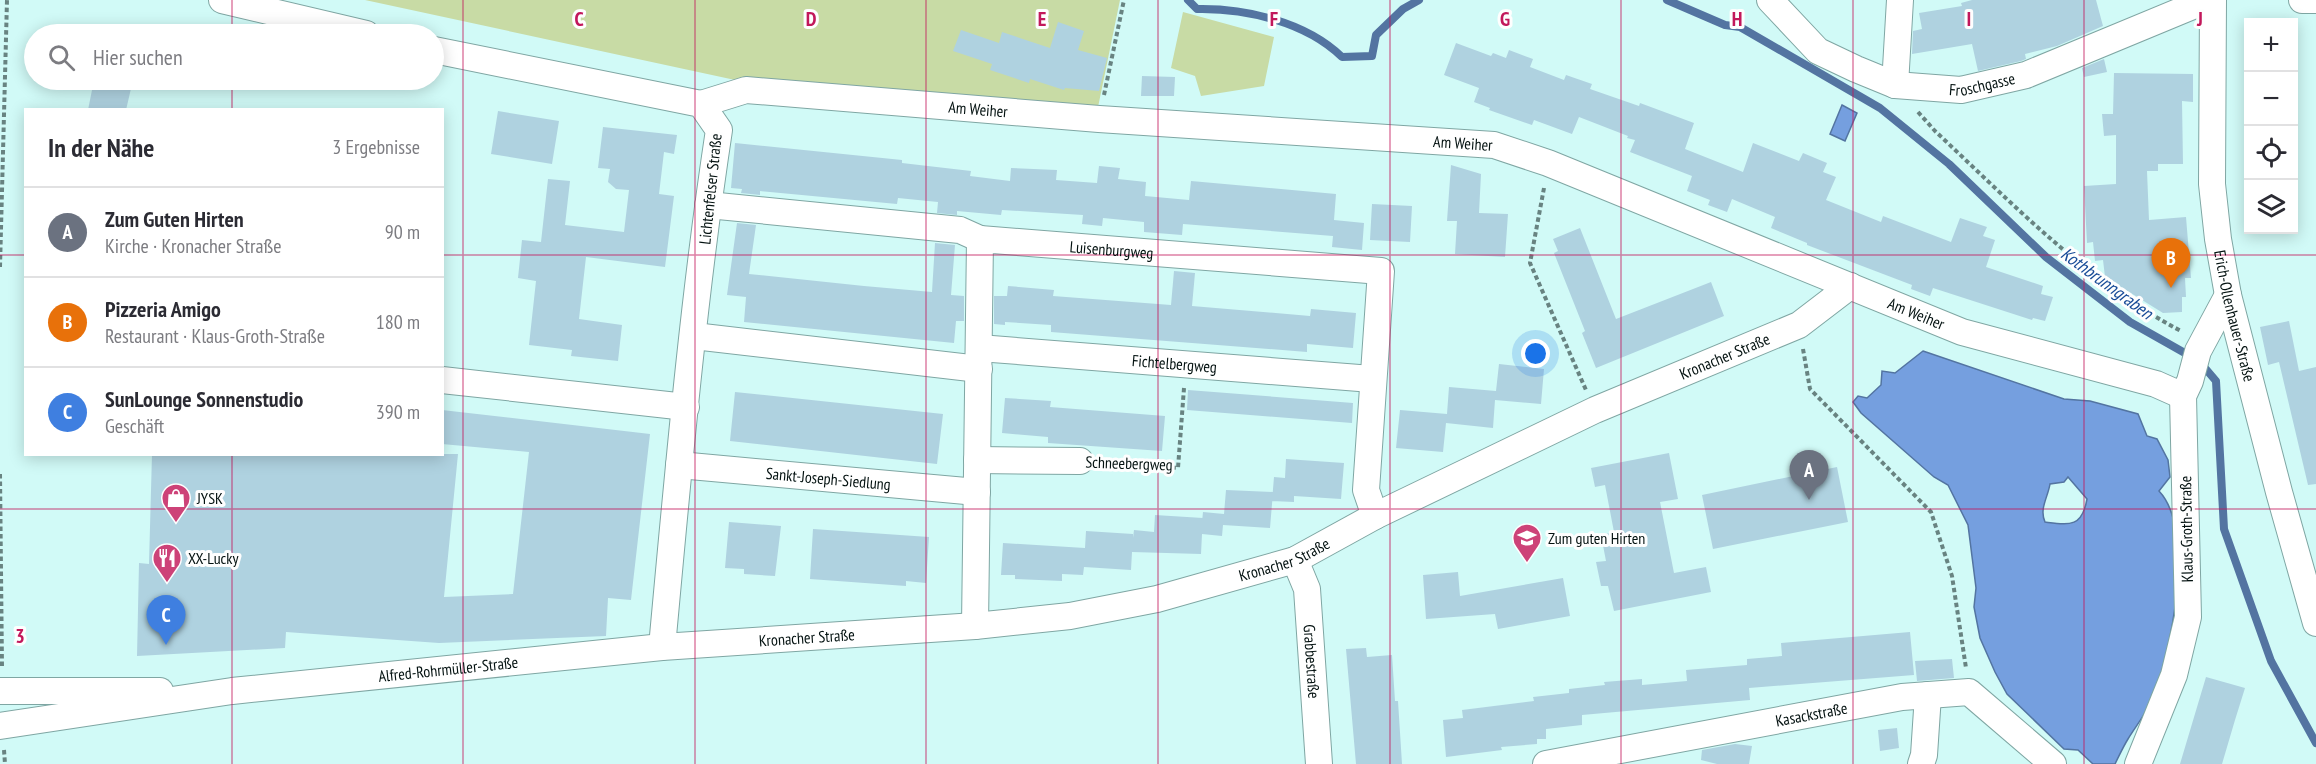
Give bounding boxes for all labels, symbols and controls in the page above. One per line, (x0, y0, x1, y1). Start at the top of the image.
text: C (574, 6, 584, 32)
text: D (806, 6, 817, 32)
text: E (1038, 6, 1046, 32)
text: F (1270, 6, 1278, 32)
text: G (1500, 6, 1510, 32)
text: H (1732, 6, 1742, 32)
text: I (1967, 6, 1971, 32)
text: J (2196, 6, 2203, 32)
map controls (2244, 18, 2298, 234)
button: + (2244, 18, 2298, 72)
search box (24, 24, 444, 90)
icon: search (45, 41, 78, 74)
text: Hier suchen (93, 43, 183, 71)
street label: Froschgasse (1948, 68, 2017, 100)
button: − (2244, 72, 2298, 126)
street label: Am Weiher (948, 97, 1009, 122)
button: locate (2244, 126, 2298, 180)
text: In der Nähe (48, 131, 154, 164)
street label: Am Weiher (1433, 131, 1494, 155)
street label: Lichtenfelser Straße (694, 133, 726, 245)
text: 3 Ergebnisse (332, 134, 420, 160)
button: layers (2244, 180, 2298, 234)
text: Zum Guten Hirten (105, 205, 244, 233)
text: A (62, 219, 73, 245)
text: 90 m (385, 219, 420, 245)
text: Kirche · Kronacher Straße (105, 233, 281, 259)
street label: Luisenburgweg (1069, 236, 1154, 263)
pin: B (2152, 238, 2190, 288)
water label: Kothbrunngraben (2056, 242, 2158, 325)
street label: Erich-Ollenhauer-Straße (2210, 248, 2260, 384)
street label: Am Weiher (1885, 293, 1948, 334)
text: Pizzeria Amigo (105, 295, 221, 323)
text: B (63, 309, 72, 335)
text: 180 m (376, 309, 420, 335)
text: Restaurant · Klaus-Groth-Straße (105, 323, 325, 349)
street label: Kronacher Straße (1676, 328, 1773, 384)
your location (1521, 339, 1550, 368)
street label: Fichtelbergweg (1131, 350, 1218, 377)
text: SunLounge Sonnenstudio (105, 385, 303, 413)
text: C (63, 399, 72, 425)
text: 390 m (376, 399, 420, 425)
text: Geschäft (105, 413, 164, 439)
pin: A (1790, 450, 1828, 500)
street label: Schneebergweg (1085, 451, 1173, 475)
street label: Sankt-Joseph-Siedlung (765, 463, 892, 494)
street label: Klaus-Groth-Straße (2175, 475, 2197, 583)
shop icon: JYSK (160, 482, 192, 524)
place label: JYSK (196, 488, 223, 508)
school or university icon: Zum guten Hirten (1511, 522, 1543, 564)
place label: Zum guten Hirten (1548, 528, 1645, 548)
street label: Kronacher Straße (1236, 533, 1333, 585)
restaurant icon: XX-Lucky (151, 542, 183, 584)
place label: XX-Lucky (188, 548, 239, 568)
pin: C (146, 596, 186, 645)
text: 3 (15, 623, 25, 649)
street label: Kronacher Straße (758, 624, 855, 650)
street label: Grabbestraße (1299, 624, 1324, 699)
street label: Alfred-Rohrmüller-Straße (377, 652, 519, 686)
street label: Kasackstraße (1774, 698, 1849, 731)

